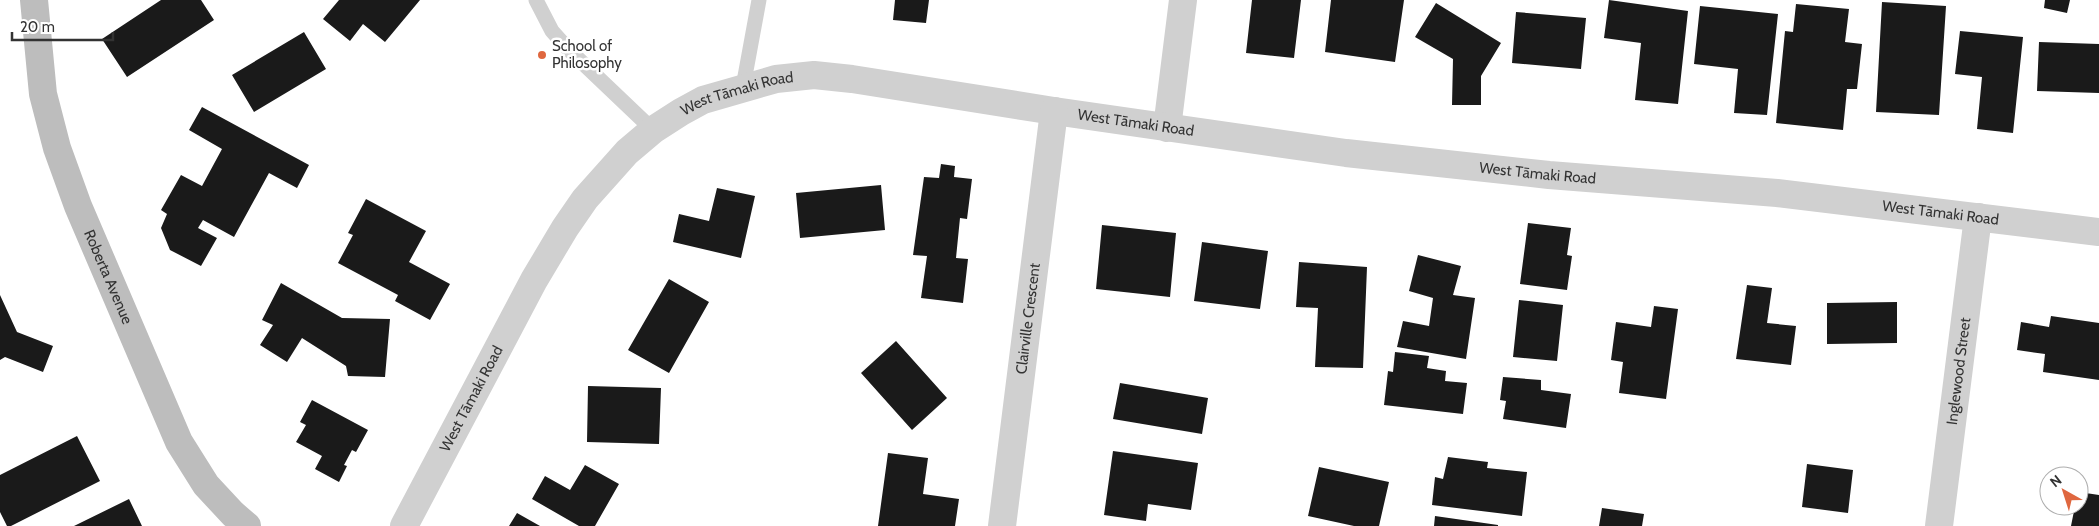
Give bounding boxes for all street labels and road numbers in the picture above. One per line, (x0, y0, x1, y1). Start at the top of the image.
street label: West Tāmaki Road (678, 68, 794, 119)
street label: West Tāmaki Road (1076, 106, 1195, 140)
street label: West Tāmaki Road (1478, 158, 1597, 188)
street label: West Tāmaki Road (1881, 197, 2000, 229)
street label: Roberta Avenue (80, 227, 137, 327)
street label: Clairville Crescent (1012, 262, 1044, 375)
street label: Inglewood Street (1943, 316, 1974, 426)
street label: West Tāmaki Road (436, 343, 507, 455)

